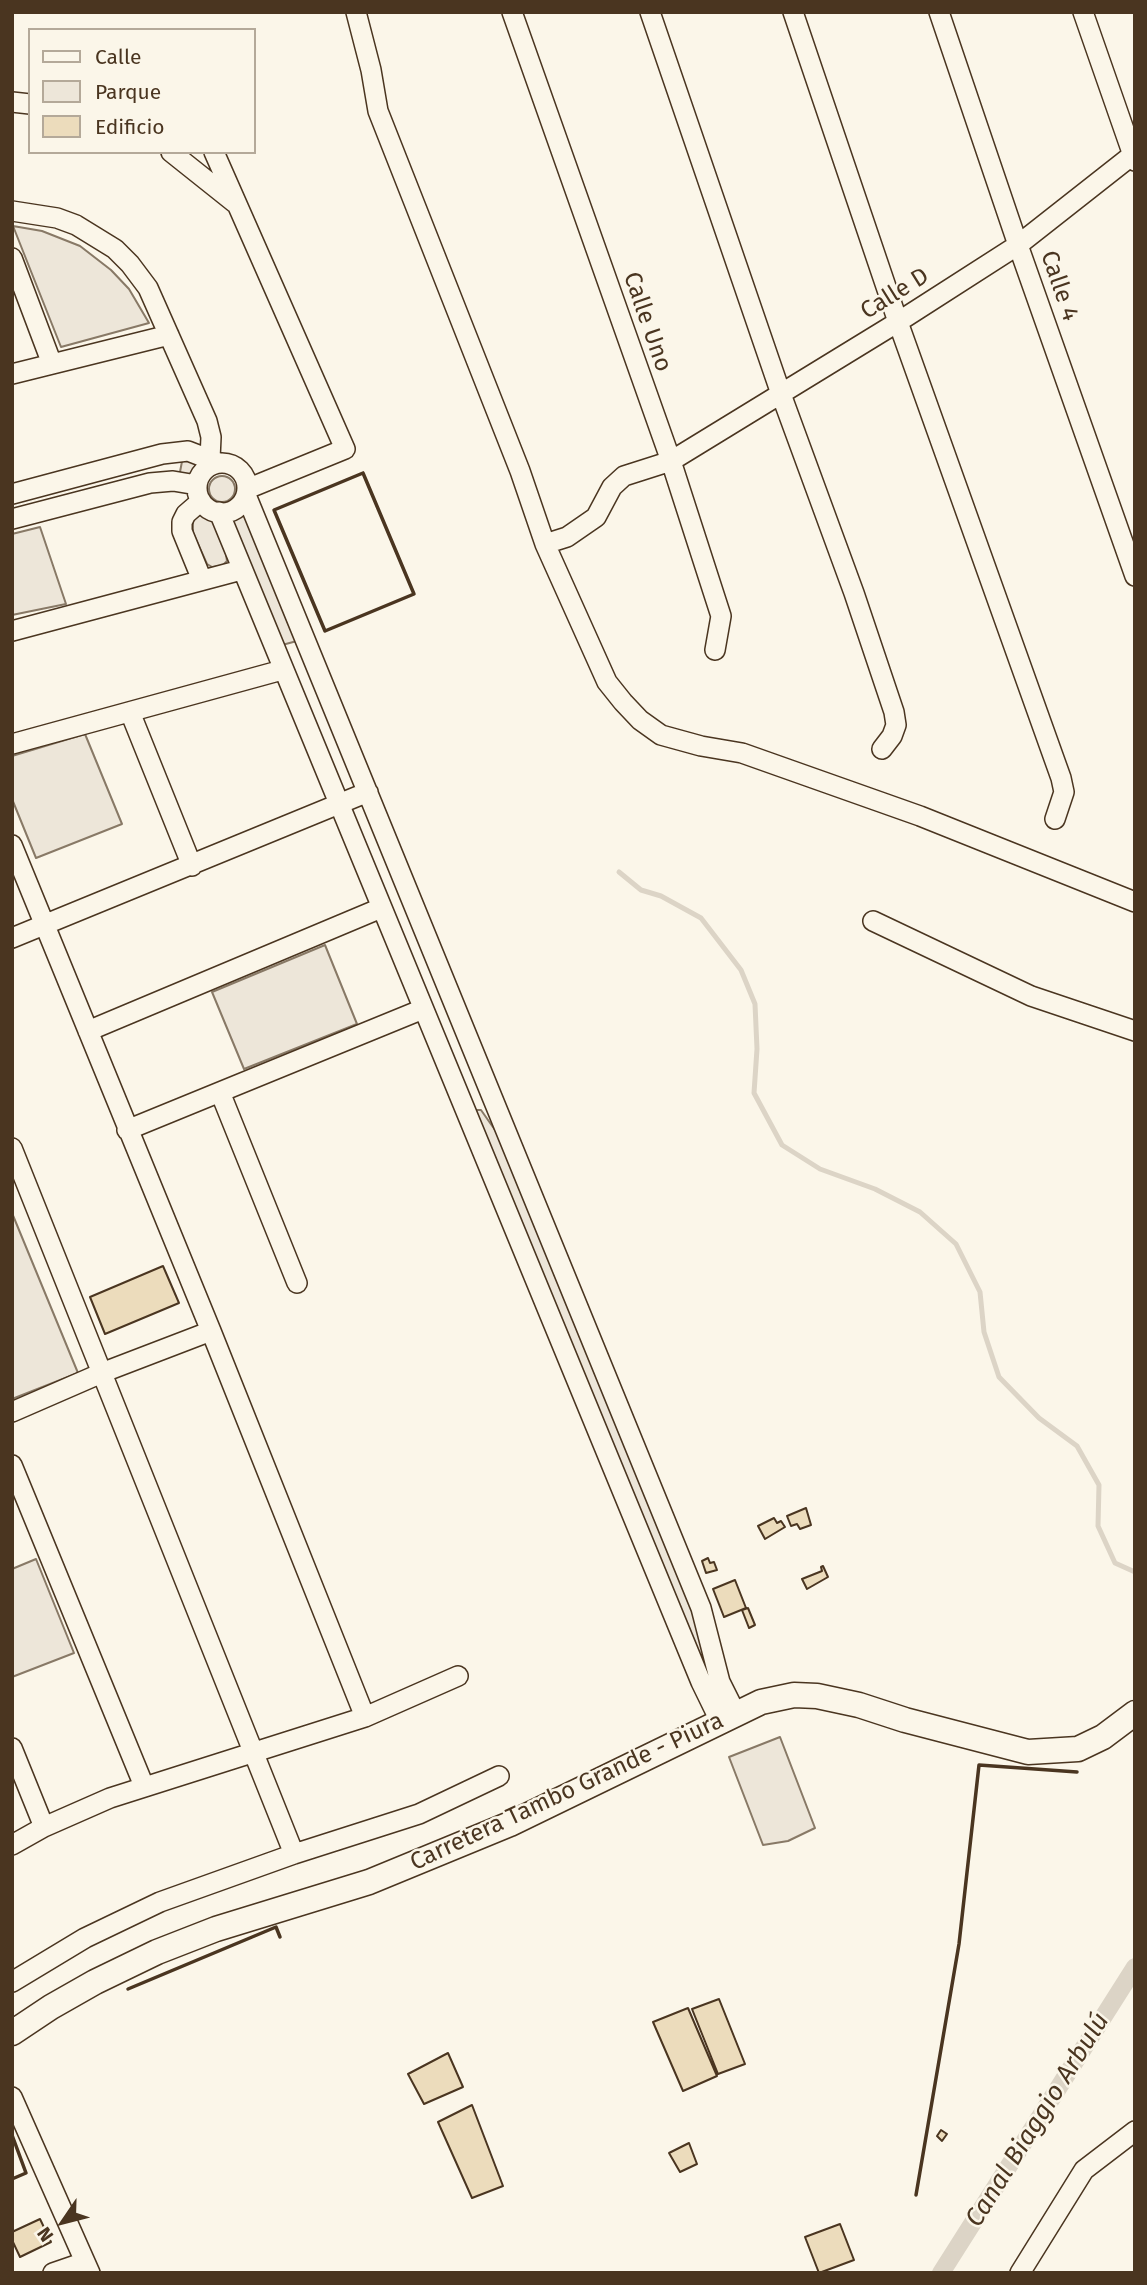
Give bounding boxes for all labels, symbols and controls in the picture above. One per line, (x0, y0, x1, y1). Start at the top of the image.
legend (28, 28, 256, 154)
text: Calle (95, 44, 141, 70)
text: Parque (95, 79, 161, 105)
text: Edificio (95, 114, 165, 140)
street label: Calle 4 (1034, 247, 1084, 325)
street label: Calle D (856, 262, 934, 326)
street label: Calle Uno (617, 268, 677, 376)
street label: Carretera Tambo Grande - Piura (406, 1707, 728, 1877)
water label: Canal Biaggio Arbulú (959, 2007, 1117, 2233)
north arrow (28, 2187, 98, 2257)
text: N (32, 2223, 58, 2246)

